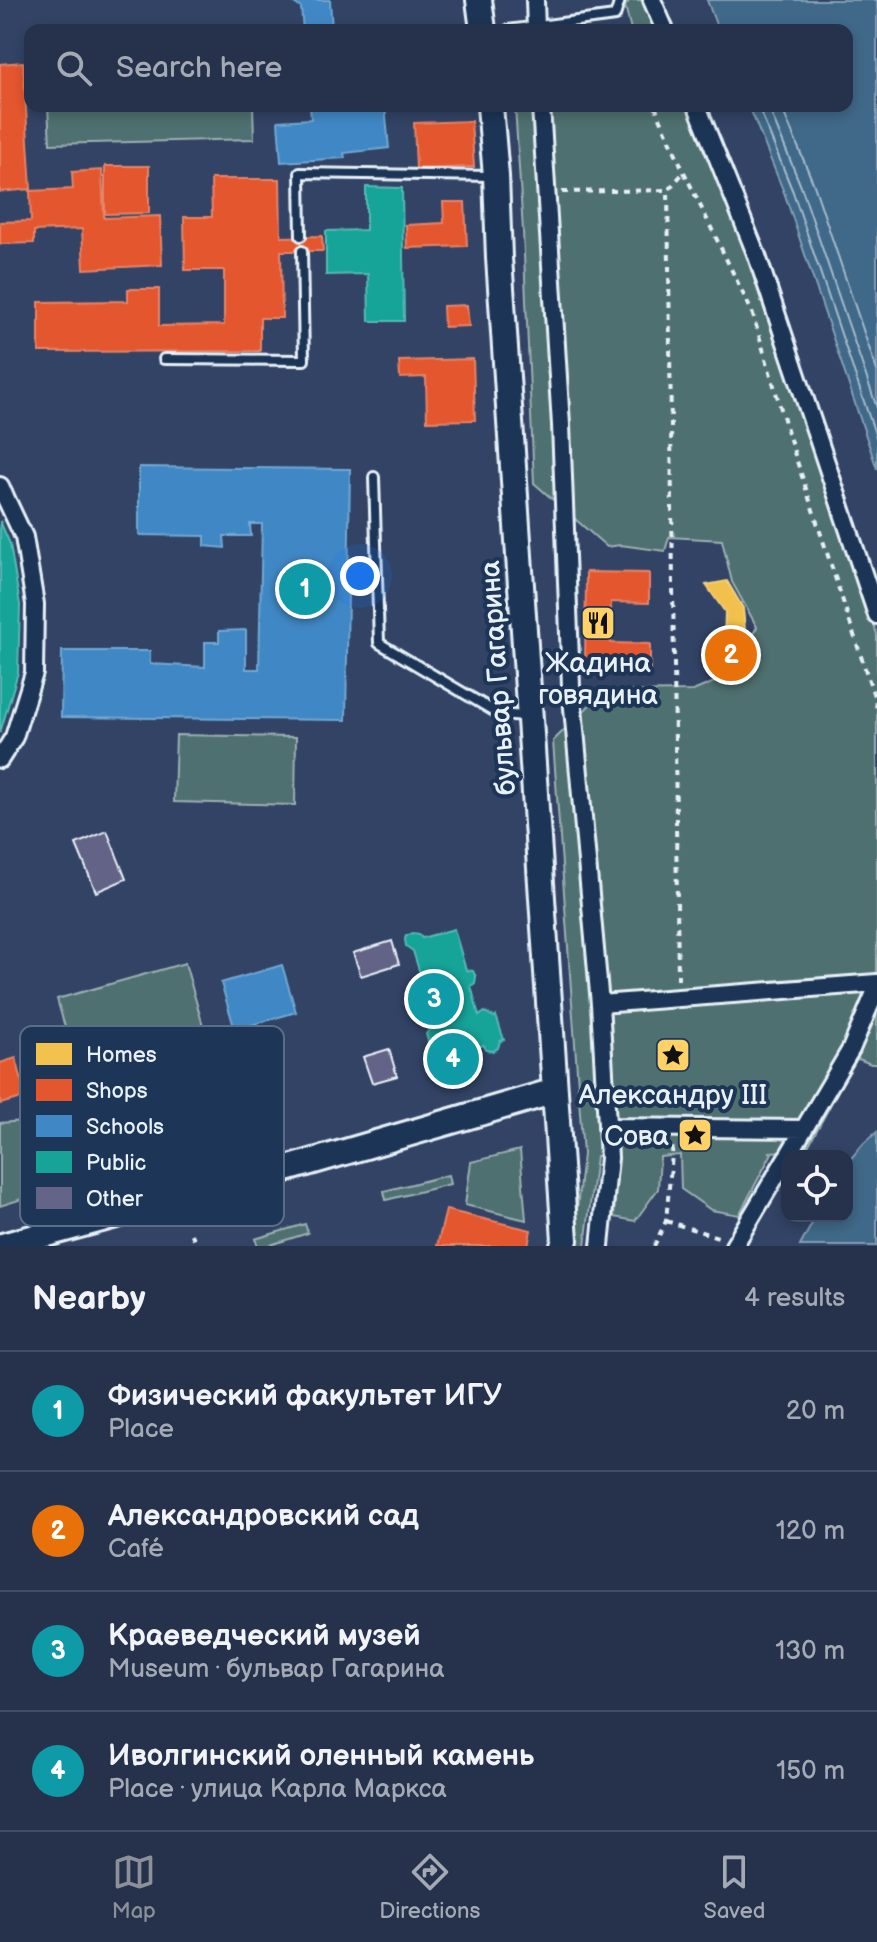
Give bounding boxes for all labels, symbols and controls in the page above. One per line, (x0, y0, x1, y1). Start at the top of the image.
search box (24, 24, 853, 112)
icon: search (52, 46, 96, 90)
text: Search here (116, 50, 282, 86)
your location (340, 556, 380, 596)
pin: 1 (279, 559, 331, 619)
street label: бульвар Гагарина (474, 559, 523, 796)
restaurant icon: Жадина говядина (579, 604, 617, 642)
pin: 2 (705, 625, 757, 685)
place label: Жадина говядина (538, 647, 658, 712)
pin: 3 (408, 969, 460, 1029)
legend (20, 1026, 284, 1226)
pin: 4 (427, 1029, 479, 1089)
place icon: Александру III (654, 1036, 692, 1074)
text: Homes (86, 1042, 157, 1069)
text: Shops (86, 1078, 148, 1105)
place label: Александру III (578, 1079, 767, 1112)
text: Schools (86, 1114, 164, 1141)
place icon: Сова (676, 1116, 714, 1154)
place label: Сова (604, 1120, 669, 1153)
text: Public (86, 1150, 146, 1177)
map controls (781, 1150, 853, 1222)
button: locate (781, 1150, 853, 1222)
text: Other (86, 1186, 144, 1213)
text: Nearby (32, 1278, 146, 1319)
text: 4 results (744, 1283, 845, 1314)
text: Физический факультет ИГУ (108, 1378, 502, 1414)
text: 1 (53, 1396, 63, 1427)
text: 20 m (786, 1396, 845, 1427)
text: Place (108, 1414, 174, 1445)
text: Александровский сад (108, 1498, 419, 1534)
text: 2 (50, 1516, 66, 1547)
text: 120 m (776, 1516, 845, 1547)
text: Café (108, 1534, 164, 1565)
text: Краеведческий музей (108, 1618, 421, 1654)
text: 3 (50, 1636, 66, 1667)
text: 130 m (775, 1636, 845, 1667)
text: Museum · бульвар Гагарина (108, 1654, 445, 1685)
text: Иволгинский оленный камень (108, 1738, 534, 1774)
text: 4 (50, 1756, 66, 1787)
text: 150 m (776, 1756, 845, 1787)
text: Place · улица Карла Маркса (108, 1774, 447, 1805)
tab: Map (112, 1850, 156, 1925)
tab: Directions (379, 1850, 480, 1925)
tab: Saved (704, 1850, 765, 1925)

